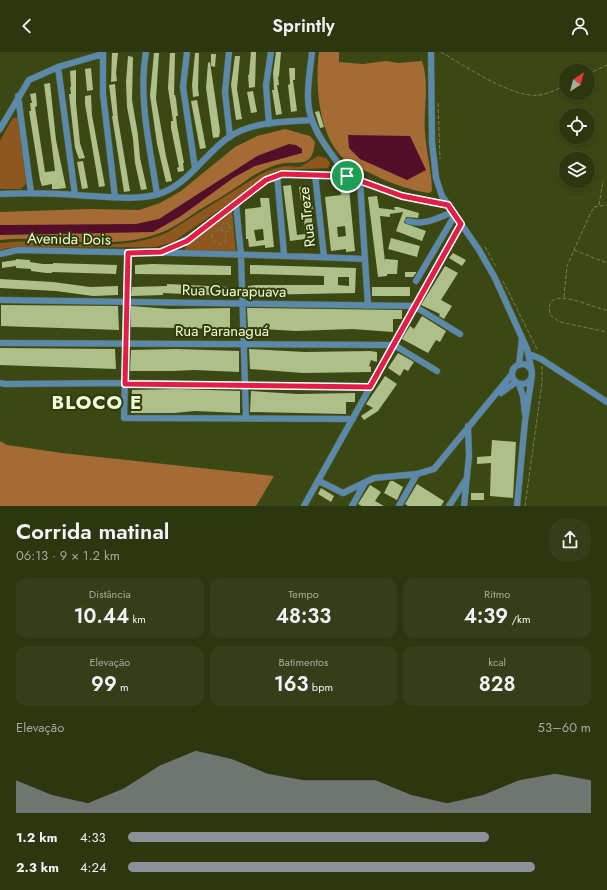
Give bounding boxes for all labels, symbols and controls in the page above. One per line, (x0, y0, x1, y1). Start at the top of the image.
text: Sprintly (272, 13, 335, 39)
icon: back (16, 15, 38, 37)
icon: person (569, 15, 591, 37)
north arrow (559, 64, 595, 100)
map controls (559, 64, 595, 188)
button: locate (559, 108, 595, 144)
button: layers (559, 152, 595, 188)
pin (330, 159, 364, 193)
icon: arrive (336, 165, 358, 187)
street label: Rua Treze (293, 185, 321, 248)
street label: Avenida Dois (27, 227, 111, 251)
street label: Rua Guarapuava (182, 279, 286, 303)
street label: Rua Paranaguá (175, 320, 269, 342)
district label: BLOCO E (52, 389, 142, 416)
text: Corrida matinal (16, 515, 170, 547)
button: share (549, 519, 591, 561)
text: 06:13 · 9 × 1.2 km (16, 546, 120, 565)
text: Distância (89, 586, 131, 602)
text: Tempo (288, 586, 319, 602)
text: Ritmo (484, 586, 510, 602)
text: 10.44 (74, 602, 129, 631)
text: 48:33 (276, 602, 331, 631)
text: 4:39 (464, 602, 508, 631)
text: km (129, 611, 146, 627)
text: /km (508, 611, 531, 627)
text: Elevação (89, 654, 130, 670)
text: Batimentos (278, 654, 329, 670)
text: kcal (488, 654, 506, 670)
text: 99 (91, 670, 117, 699)
text: 163 (274, 670, 309, 699)
text: 828 (479, 670, 516, 699)
text: m (117, 679, 129, 695)
text: bpm (309, 679, 333, 695)
text: Elevação (16, 718, 64, 737)
text: 53–60 m (538, 718, 591, 737)
text: 1.2 km (16, 828, 57, 847)
text: 4:33 (80, 828, 106, 847)
text: 2.3 km (16, 858, 59, 877)
text: 4:24 (80, 858, 106, 877)

